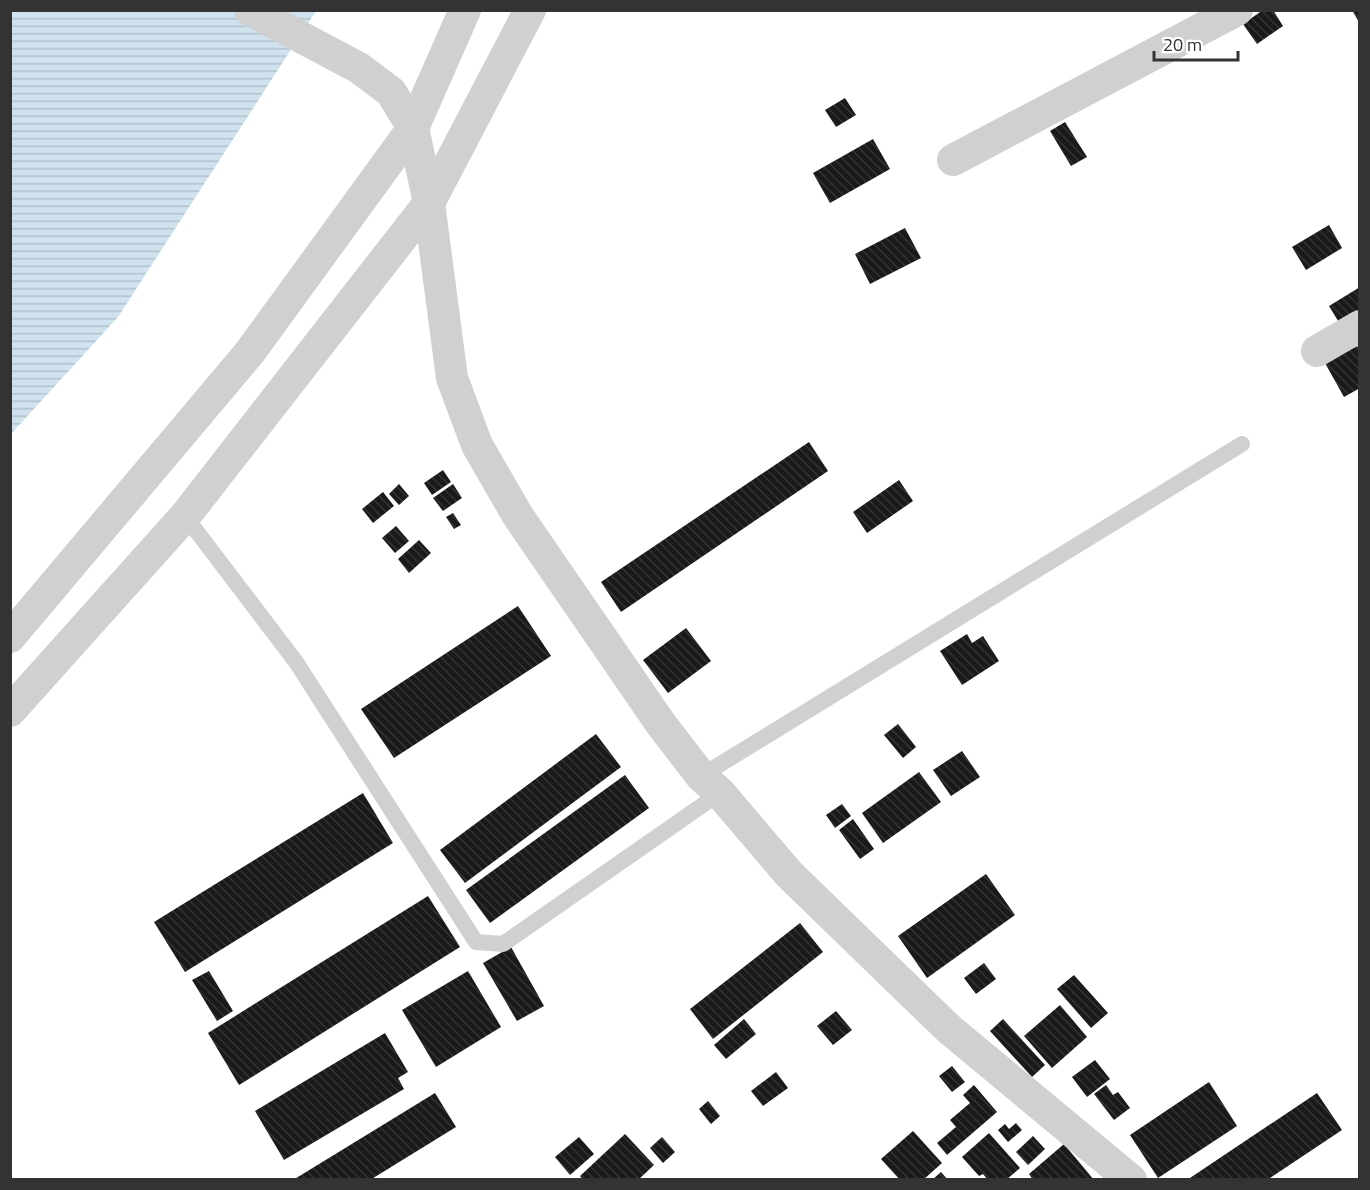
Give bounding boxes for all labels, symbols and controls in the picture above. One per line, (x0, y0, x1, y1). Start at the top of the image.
scale bar (1154, 24, 1238, 62)
text: 20 m (1163, 31, 1202, 58)

